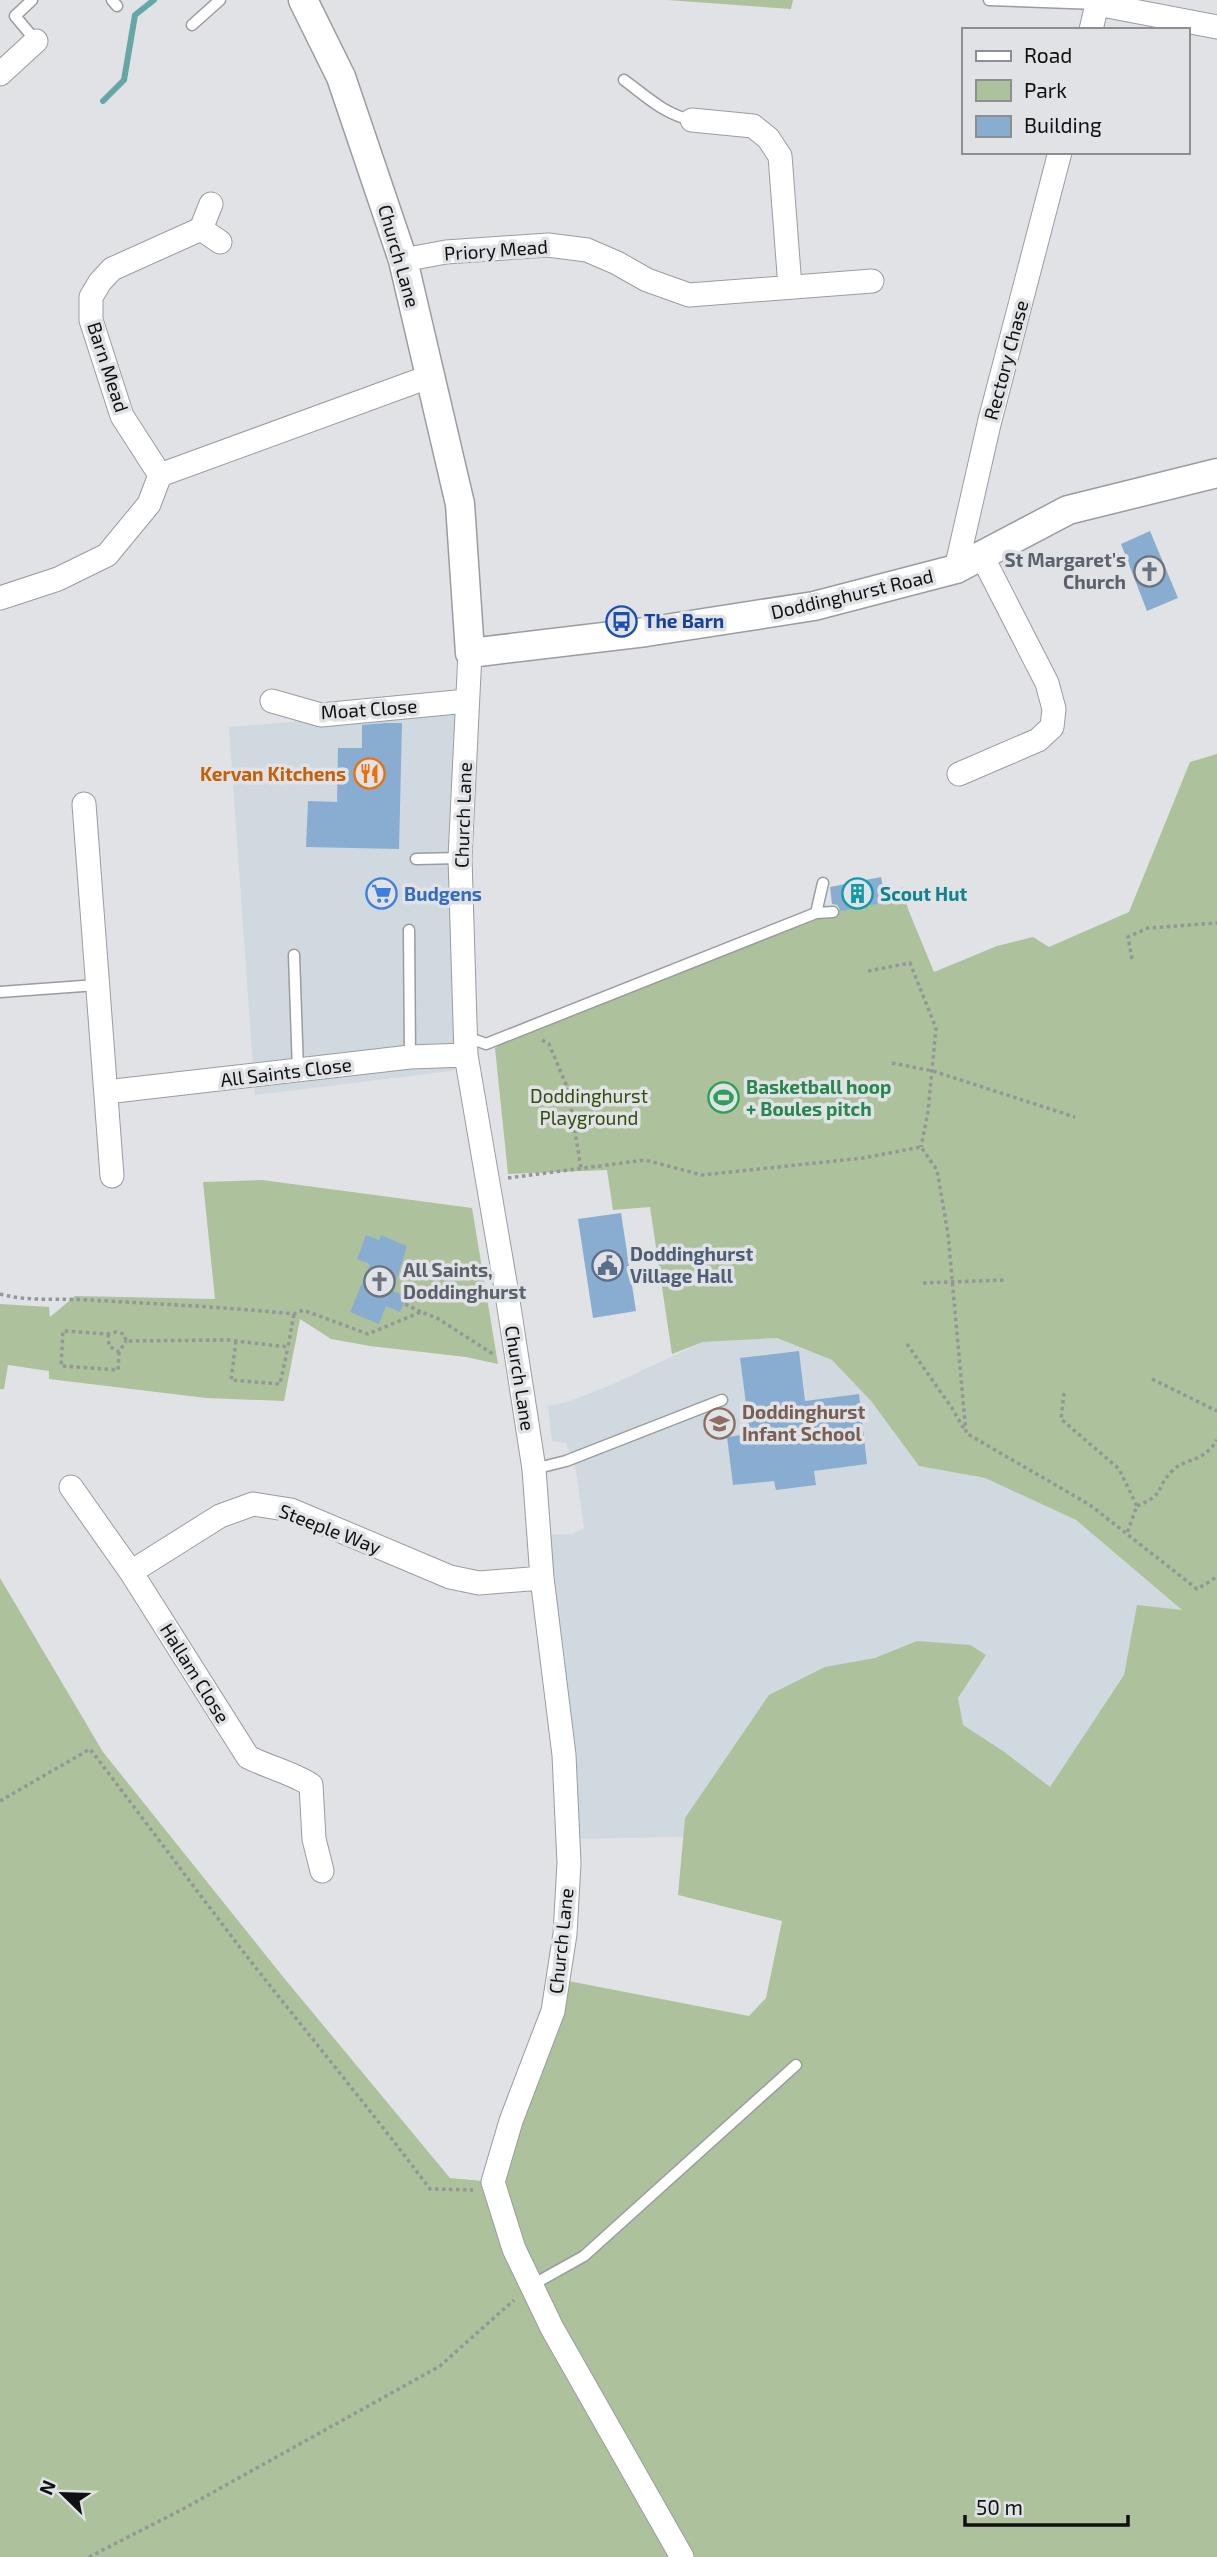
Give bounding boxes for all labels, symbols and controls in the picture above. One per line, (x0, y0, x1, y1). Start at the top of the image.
legend (962, 28, 1189, 154)
text: Road (1024, 42, 1072, 67)
text: Park (1024, 77, 1067, 102)
text: Building (1024, 112, 1102, 137)
street label: Church Lane (374, 202, 425, 310)
street label: Priory Mead (443, 234, 549, 265)
street label: Rectory Chase (979, 298, 1033, 422)
street label: Barn Mead (83, 319, 134, 415)
place label: St Margaret's Church (1004, 548, 1126, 593)
church icon: St Margaret's Church (1132, 554, 1166, 588)
street label: Doddinghurst Road (768, 564, 935, 623)
bus stop icon: The Barn (604, 604, 638, 638)
place label: The Barn (644, 609, 724, 632)
street label: Moat Close (320, 694, 418, 723)
restaurant icon: Kervan Kitchens (352, 757, 386, 791)
place label: Kervan Kitchens (200, 762, 346, 785)
street label: Church Lane (449, 762, 476, 868)
supermarket icon: Budgens (364, 877, 398, 911)
building icon: Scout Hut (840, 877, 874, 911)
place label: Budgens (404, 882, 482, 905)
place label: Scout Hut (880, 882, 967, 905)
street label: All Saints Close (219, 1052, 353, 1091)
place label: Basketball hoop + Boules pitch (746, 1075, 891, 1120)
sports icon: Basketball hoop + Boules pitch (706, 1081, 740, 1115)
park label: Doddinghurst Playground (530, 1084, 648, 1129)
place label: Doddinghurst Village Hall (630, 1242, 753, 1287)
public building icon: Doddinghurst Village Hall (590, 1248, 624, 1282)
place label: All Saints, Doddinghurst (403, 1258, 526, 1303)
church icon: All Saints, Doddinghurst (363, 1264, 397, 1298)
street label: Church Lane (501, 1324, 540, 1432)
place label: Doddinghurst Infant School (742, 1400, 865, 1445)
school or university icon: Doddinghurst Infant School (702, 1406, 736, 1440)
street label: Steeple Way (276, 1499, 384, 1558)
street label: Hallam Close (156, 1619, 235, 1727)
street label: Church Lane (544, 1887, 577, 1995)
north arrow (28, 2459, 98, 2529)
text: N (34, 2476, 60, 2498)
scale bar (965, 2484, 1128, 2528)
text: 50 m (976, 2494, 1023, 2519)

